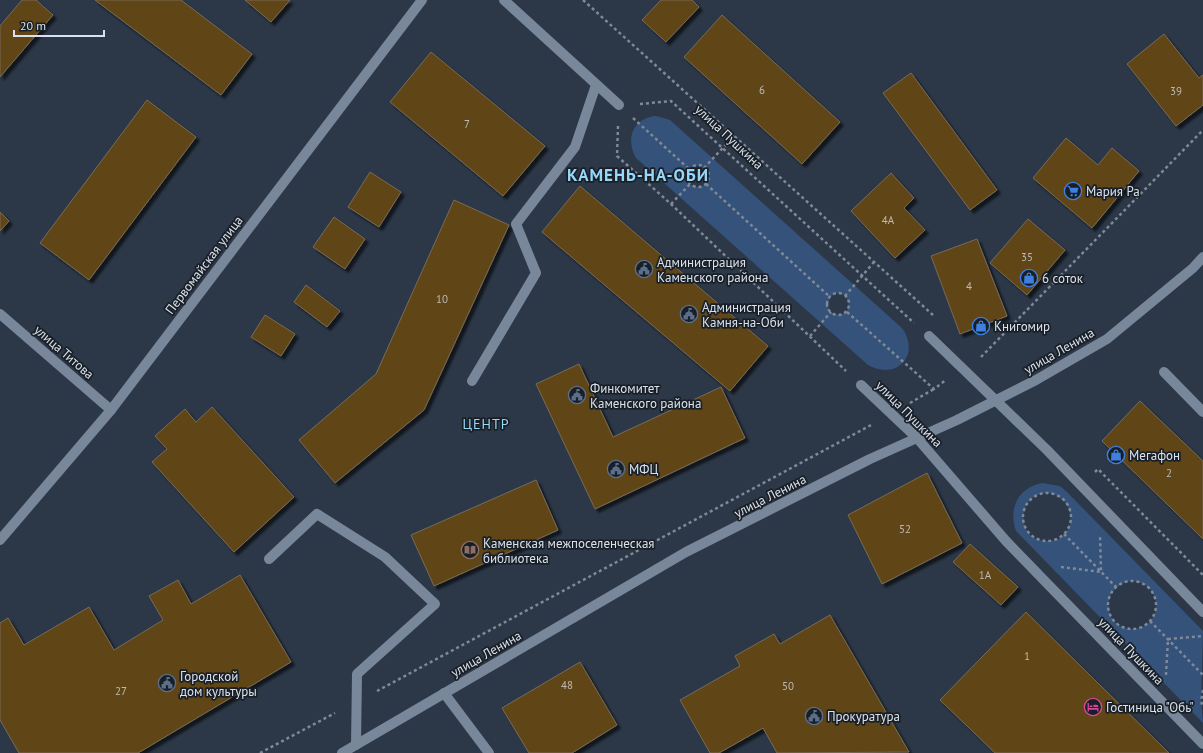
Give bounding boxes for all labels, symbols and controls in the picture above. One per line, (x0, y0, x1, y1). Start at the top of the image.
scale bar (14, 12, 104, 38)
text: 20 m (20, 18, 46, 33)
house number: 6 (759, 83, 765, 97)
house number: 39 (1170, 84, 1182, 98)
street label: улица Пушкина (691, 101, 767, 173)
house number: 7 (464, 117, 470, 131)
district label: КАМЕНЬ-НА-ОБИ (567, 164, 709, 186)
supermarket icon: Мария Ра (1063, 181, 1083, 201)
place label: Мария Ра (1086, 183, 1140, 200)
street label: Первомайская улица (161, 212, 247, 318)
house number: 4А (882, 213, 895, 227)
house number: 35 (1021, 250, 1033, 264)
place label: Администрация Каменского района (657, 254, 768, 286)
public building icon: Администрация Каменского района (634, 259, 654, 279)
shop icon: 6 соток (1019, 268, 1039, 288)
place label: 6 соток (1042, 270, 1084, 287)
house number: 4 (966, 279, 972, 293)
house number: 10 (436, 292, 448, 306)
place label: Администрация Камня-на-Оби (702, 299, 791, 331)
public building icon: Администрация Камня-на-Оби (679, 304, 699, 324)
shop icon: Книгомир (971, 316, 991, 336)
place label: Книгомир (994, 318, 1050, 335)
street label: улица Титова (31, 321, 97, 383)
street label: улица Ленина (1021, 324, 1097, 378)
street label: улица Пушкина (872, 377, 946, 451)
place label: Финкомитет Каменского района (590, 380, 701, 412)
public building icon: Финкомитет Каменского района (567, 385, 587, 405)
district label: ЦЕНТР (462, 415, 510, 433)
shop icon: Мегафон (1106, 445, 1126, 465)
place label: Мегафон (1129, 447, 1180, 464)
public building icon: МФЦ (606, 459, 626, 479)
place label: МФЦ (629, 461, 658, 478)
house number: 2 (1166, 466, 1172, 480)
street label: улица Ленина (731, 471, 809, 521)
house number: 52 (899, 522, 911, 536)
place label: Каменская межпоселенческая библиотека (483, 535, 655, 567)
library icon: Каменская межпоселенческая библиотека (460, 540, 480, 560)
house number: 1А (979, 568, 992, 582)
street label: улица Пушкина (1094, 614, 1168, 688)
street label: улица Ленина (448, 627, 524, 681)
house number: 1 (1024, 649, 1030, 663)
place label: Городской дом культуры (180, 668, 257, 700)
public building icon: Городской дом культуры (157, 673, 177, 693)
house number: 48 (561, 678, 573, 692)
house number: 50 (782, 679, 794, 693)
house number: 27 (115, 684, 127, 698)
hotel icon: Гостиница "Обь" (1083, 697, 1103, 717)
place label: Гостиница "Обь" (1106, 699, 1194, 716)
public building icon: Прокуратура (804, 706, 824, 726)
place label: Прокуратура (827, 708, 900, 725)

